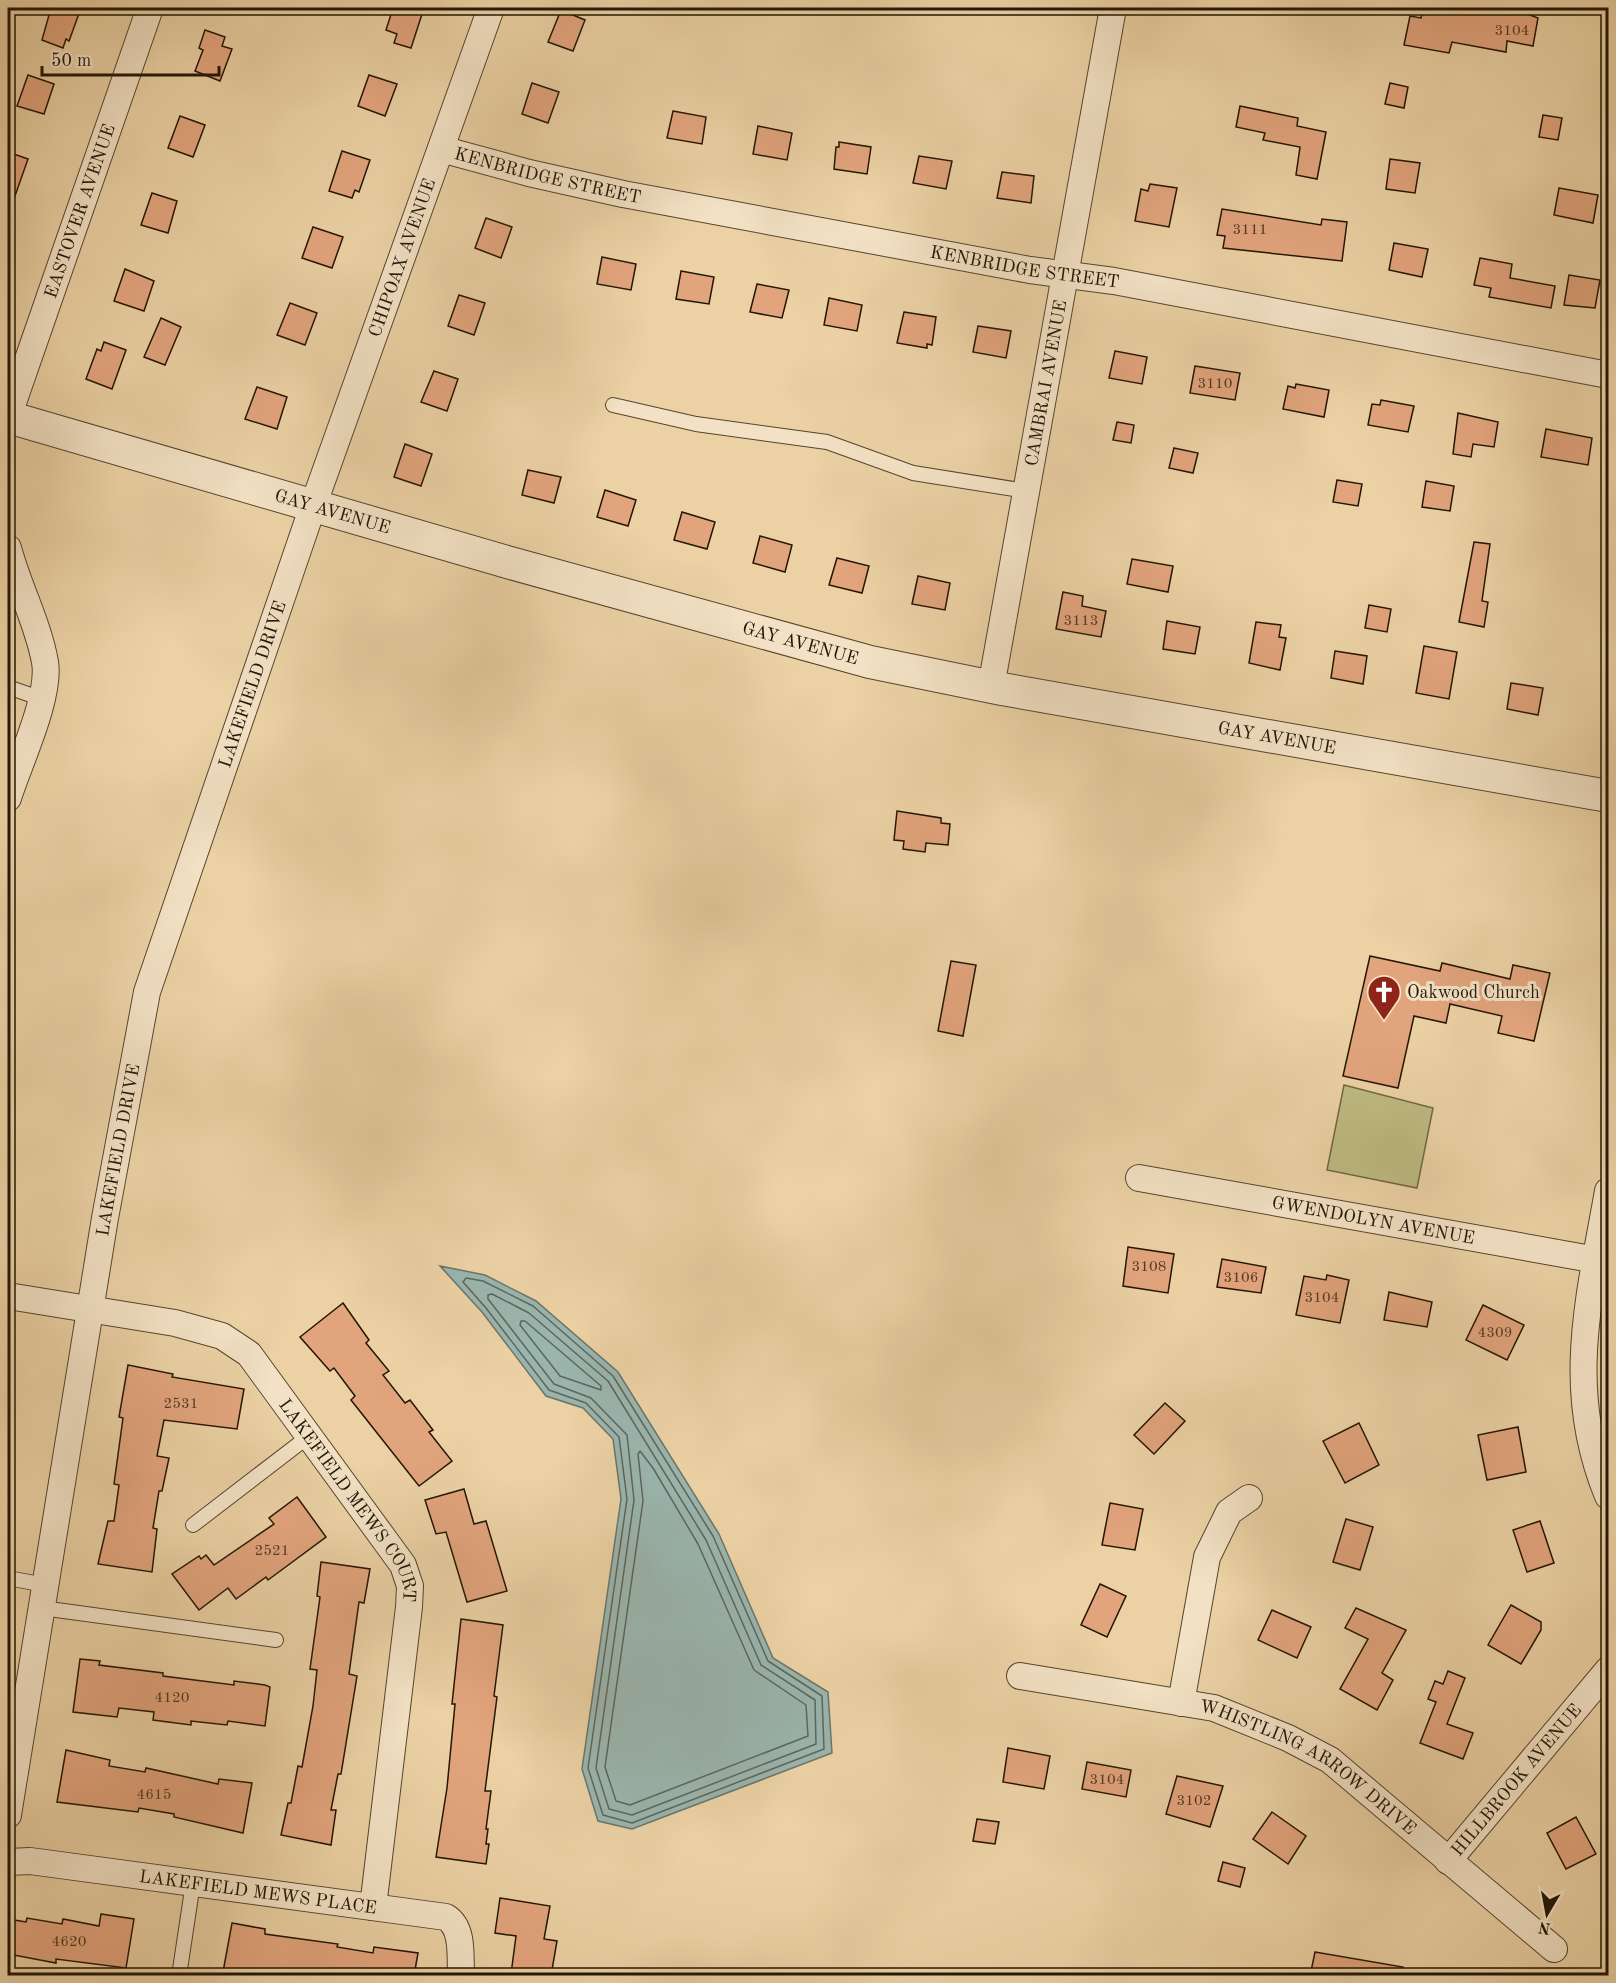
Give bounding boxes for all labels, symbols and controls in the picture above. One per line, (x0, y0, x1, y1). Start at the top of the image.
house number: 3104 (1495, 24, 1529, 39)
scale bar (42, 39, 219, 77)
text: 50 m (51, 52, 91, 70)
street label: EASTOVER AVENUE (42, 122, 119, 301)
street label: KENBRIDGE STREET (452, 145, 642, 207)
street label: CHIPOAX AVENUE (366, 176, 439, 340)
house number: 3111 (1233, 223, 1267, 238)
street label: KENBRIDGE STREET (929, 244, 1120, 292)
street label: CAMBRAI AVENUE (1023, 298, 1070, 468)
house number: 3110 (1198, 377, 1232, 392)
street label: GAY AVENUE (272, 487, 392, 538)
street label: LAKEFIELD DRIVE (216, 599, 290, 770)
house number: 3113 (1064, 614, 1098, 629)
street label: GAY AVENUE (740, 619, 860, 668)
street label: GAY AVENUE (1216, 719, 1337, 758)
church icon: Oakwood Church (1366, 974, 1402, 1021)
place label: Oakwood Church (1407, 984, 1540, 1002)
street label: LAKEFIELD DRIVE (94, 1062, 143, 1238)
street label: GWENDOLYN AVENUE (1270, 1194, 1476, 1248)
house number: 3108 (1132, 1260, 1166, 1275)
house number: 3106 (1224, 1271, 1258, 1286)
house number: 3104 (1305, 1291, 1339, 1306)
house number: 4309 (1478, 1326, 1512, 1341)
street label: LAKEFIELD MEWS COURT (275, 1396, 419, 1602)
house number: 2531 (164, 1397, 198, 1412)
house number: 2521 (255, 1544, 289, 1559)
house number: 4120 (155, 1691, 189, 1706)
street label: WHISTLING ARROW DRIVE (1198, 1698, 1419, 1838)
street label: HILLBROOK AVENUE (1448, 1701, 1585, 1860)
house number: 3104 (1090, 1773, 1124, 1788)
house number: 4615 (137, 1788, 171, 1803)
house number: 3102 (1177, 1794, 1211, 1809)
street label: LAKEFIELD MEWS PLACE (138, 1868, 378, 1918)
north arrow (1517, 1884, 1577, 1944)
text: N (1537, 1918, 1552, 1936)
house number: 4620 (52, 1935, 86, 1950)

